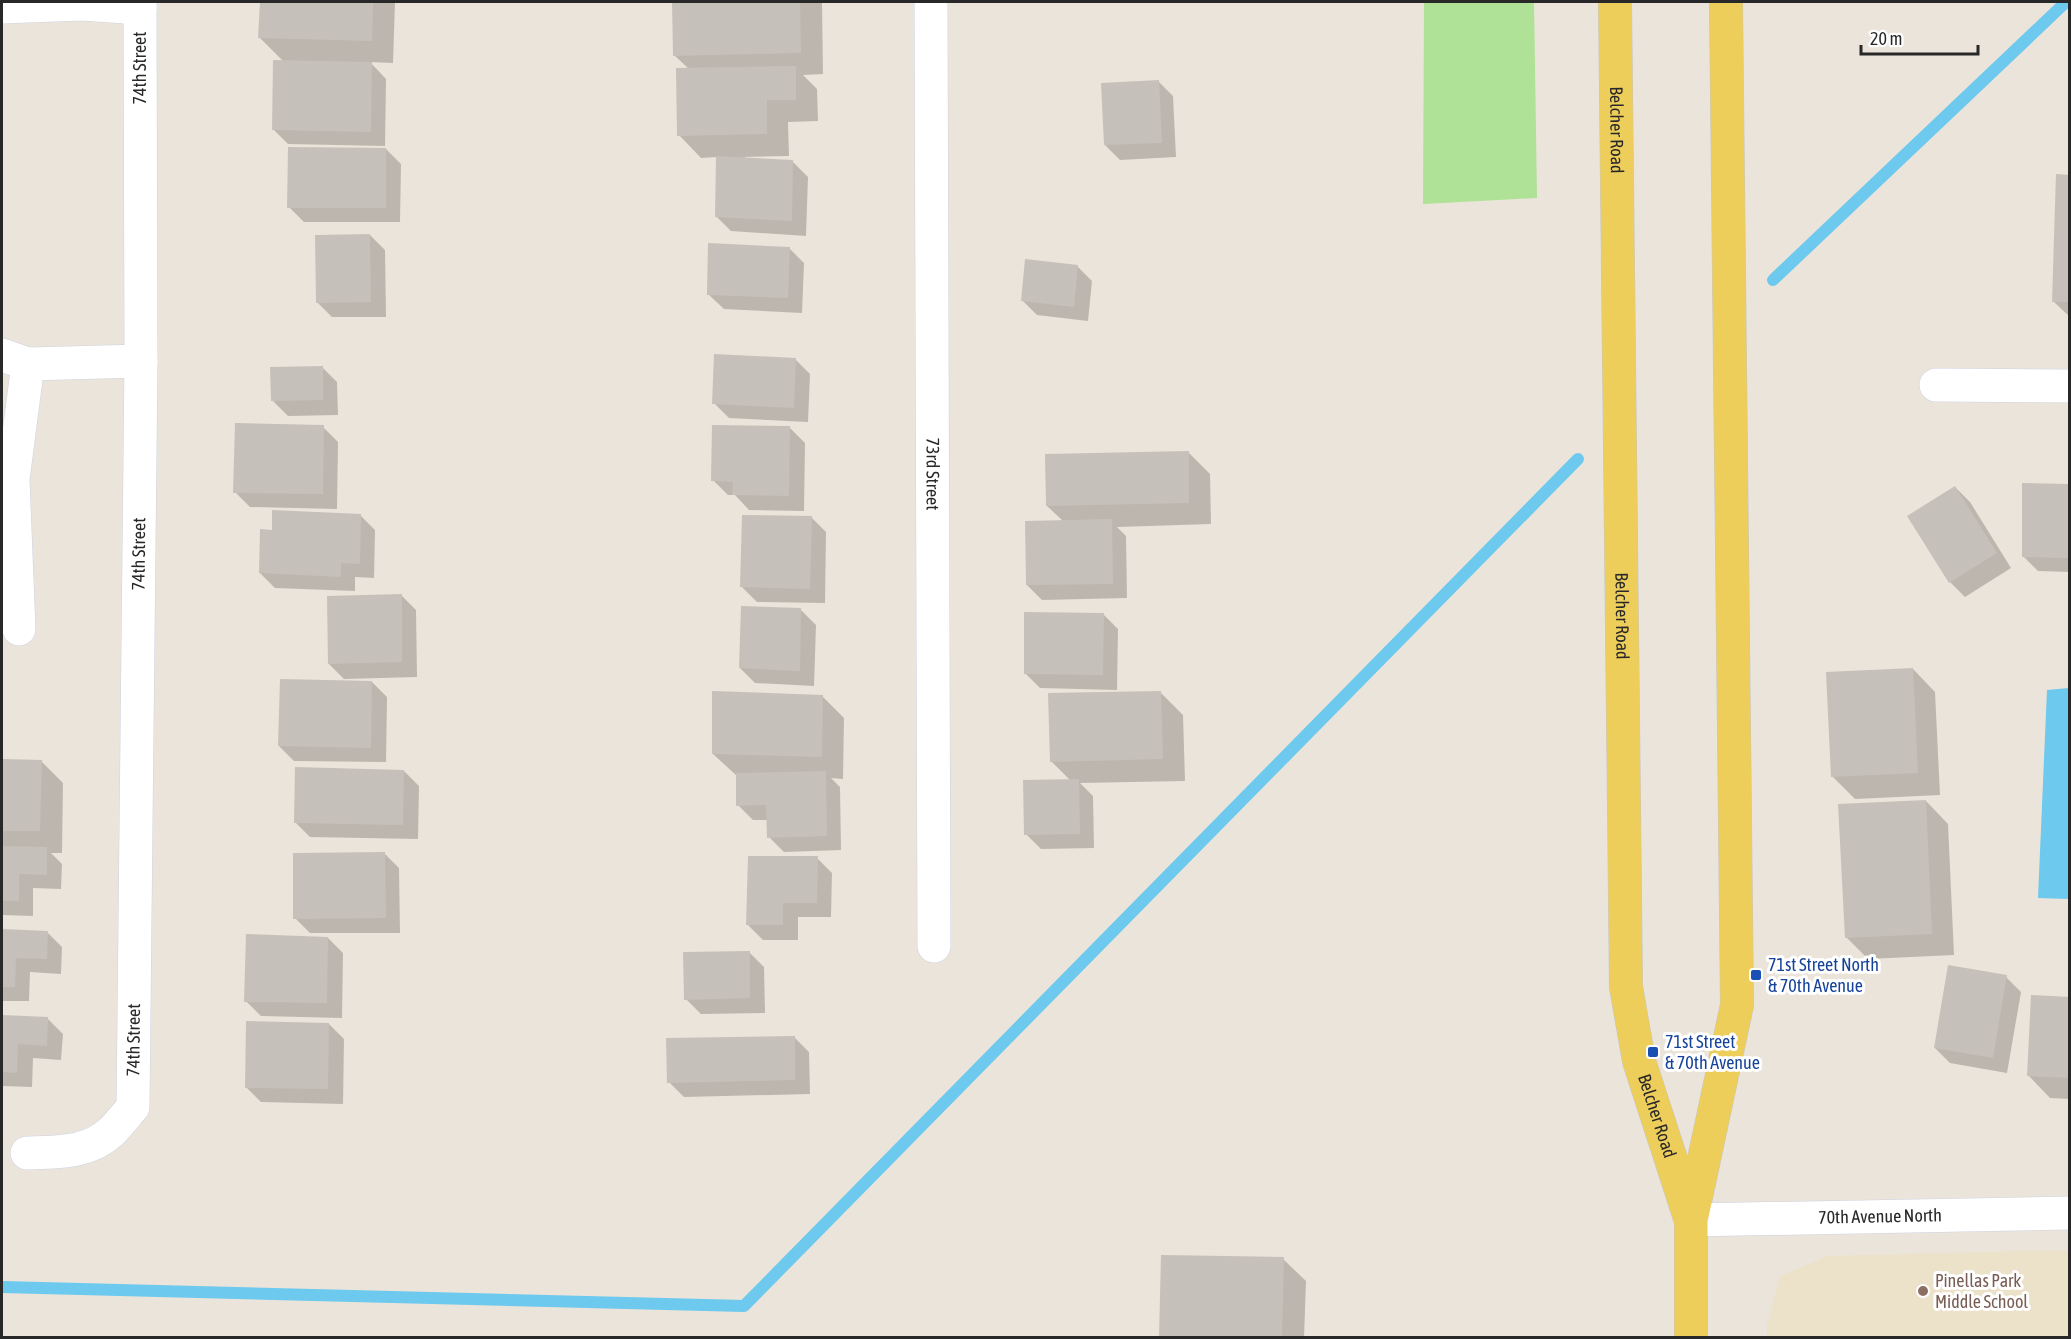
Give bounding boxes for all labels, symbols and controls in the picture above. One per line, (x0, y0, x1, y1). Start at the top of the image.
scale bar (1861, 18, 1978, 56)
text: 20 m (1870, 28, 1902, 49)
street label: 74th Street (129, 32, 150, 104)
street label: Belcher Road (1606, 86, 1628, 174)
street label: 73rd Street (922, 438, 944, 510)
street label: 74th Street (128, 517, 149, 591)
street label: Belcher Road (1611, 572, 1633, 660)
place label: 71st Street North & 70th Avenue (1768, 954, 1879, 996)
marker: 71st Street North & 70th Avenue (1749, 968, 1763, 982)
street label: 74th Street (122, 1003, 144, 1077)
place label: 71st Street & 70th Avenue (1665, 1031, 1760, 1073)
marker: 71st Street & 70th Avenue (1646, 1045, 1660, 1059)
street label: Belcher Road (1634, 1071, 1681, 1160)
street label: 70th Avenue North (1818, 1204, 1942, 1228)
place label: Pinellas Park Middle School (1935, 1270, 2028, 1312)
marker: Pinellas Park Middle School (1916, 1284, 1930, 1298)

